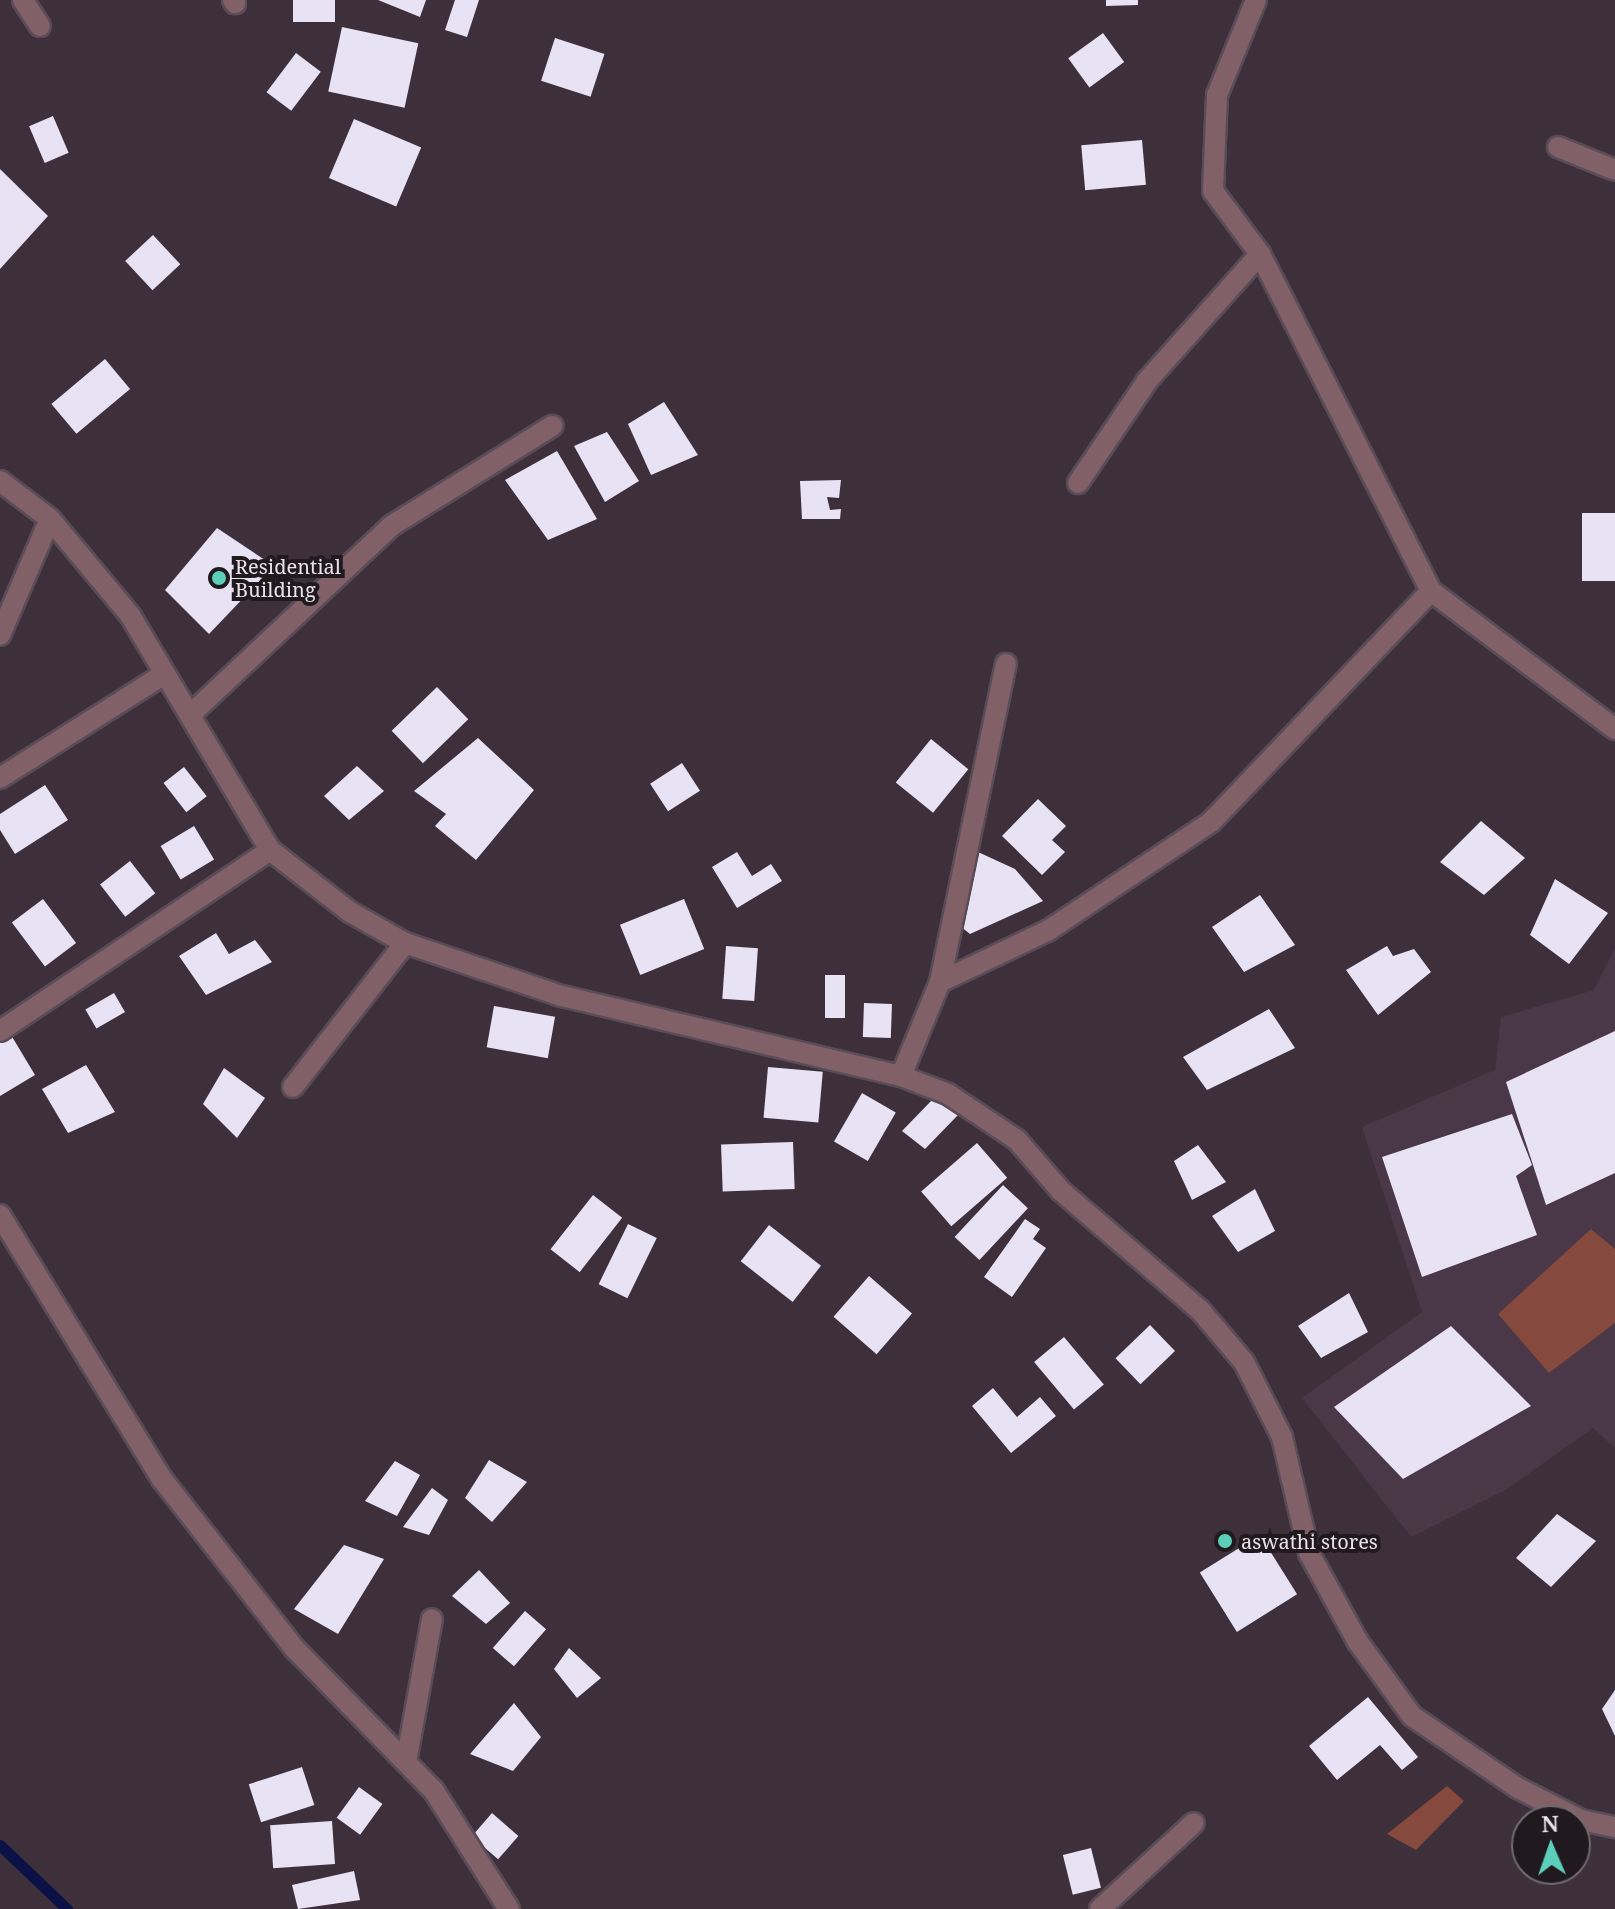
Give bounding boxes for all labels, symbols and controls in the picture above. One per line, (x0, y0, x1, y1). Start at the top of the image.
place label: Residential Building (235, 554, 341, 601)
marker: Residential Building (210, 569, 228, 587)
place label: aswathi stores (1241, 1529, 1378, 1553)
marker: aswathi stores (1216, 1532, 1234, 1550)
north arrow (1511, 1805, 1591, 1885)
text: N (1541, 1808, 1559, 1838)

